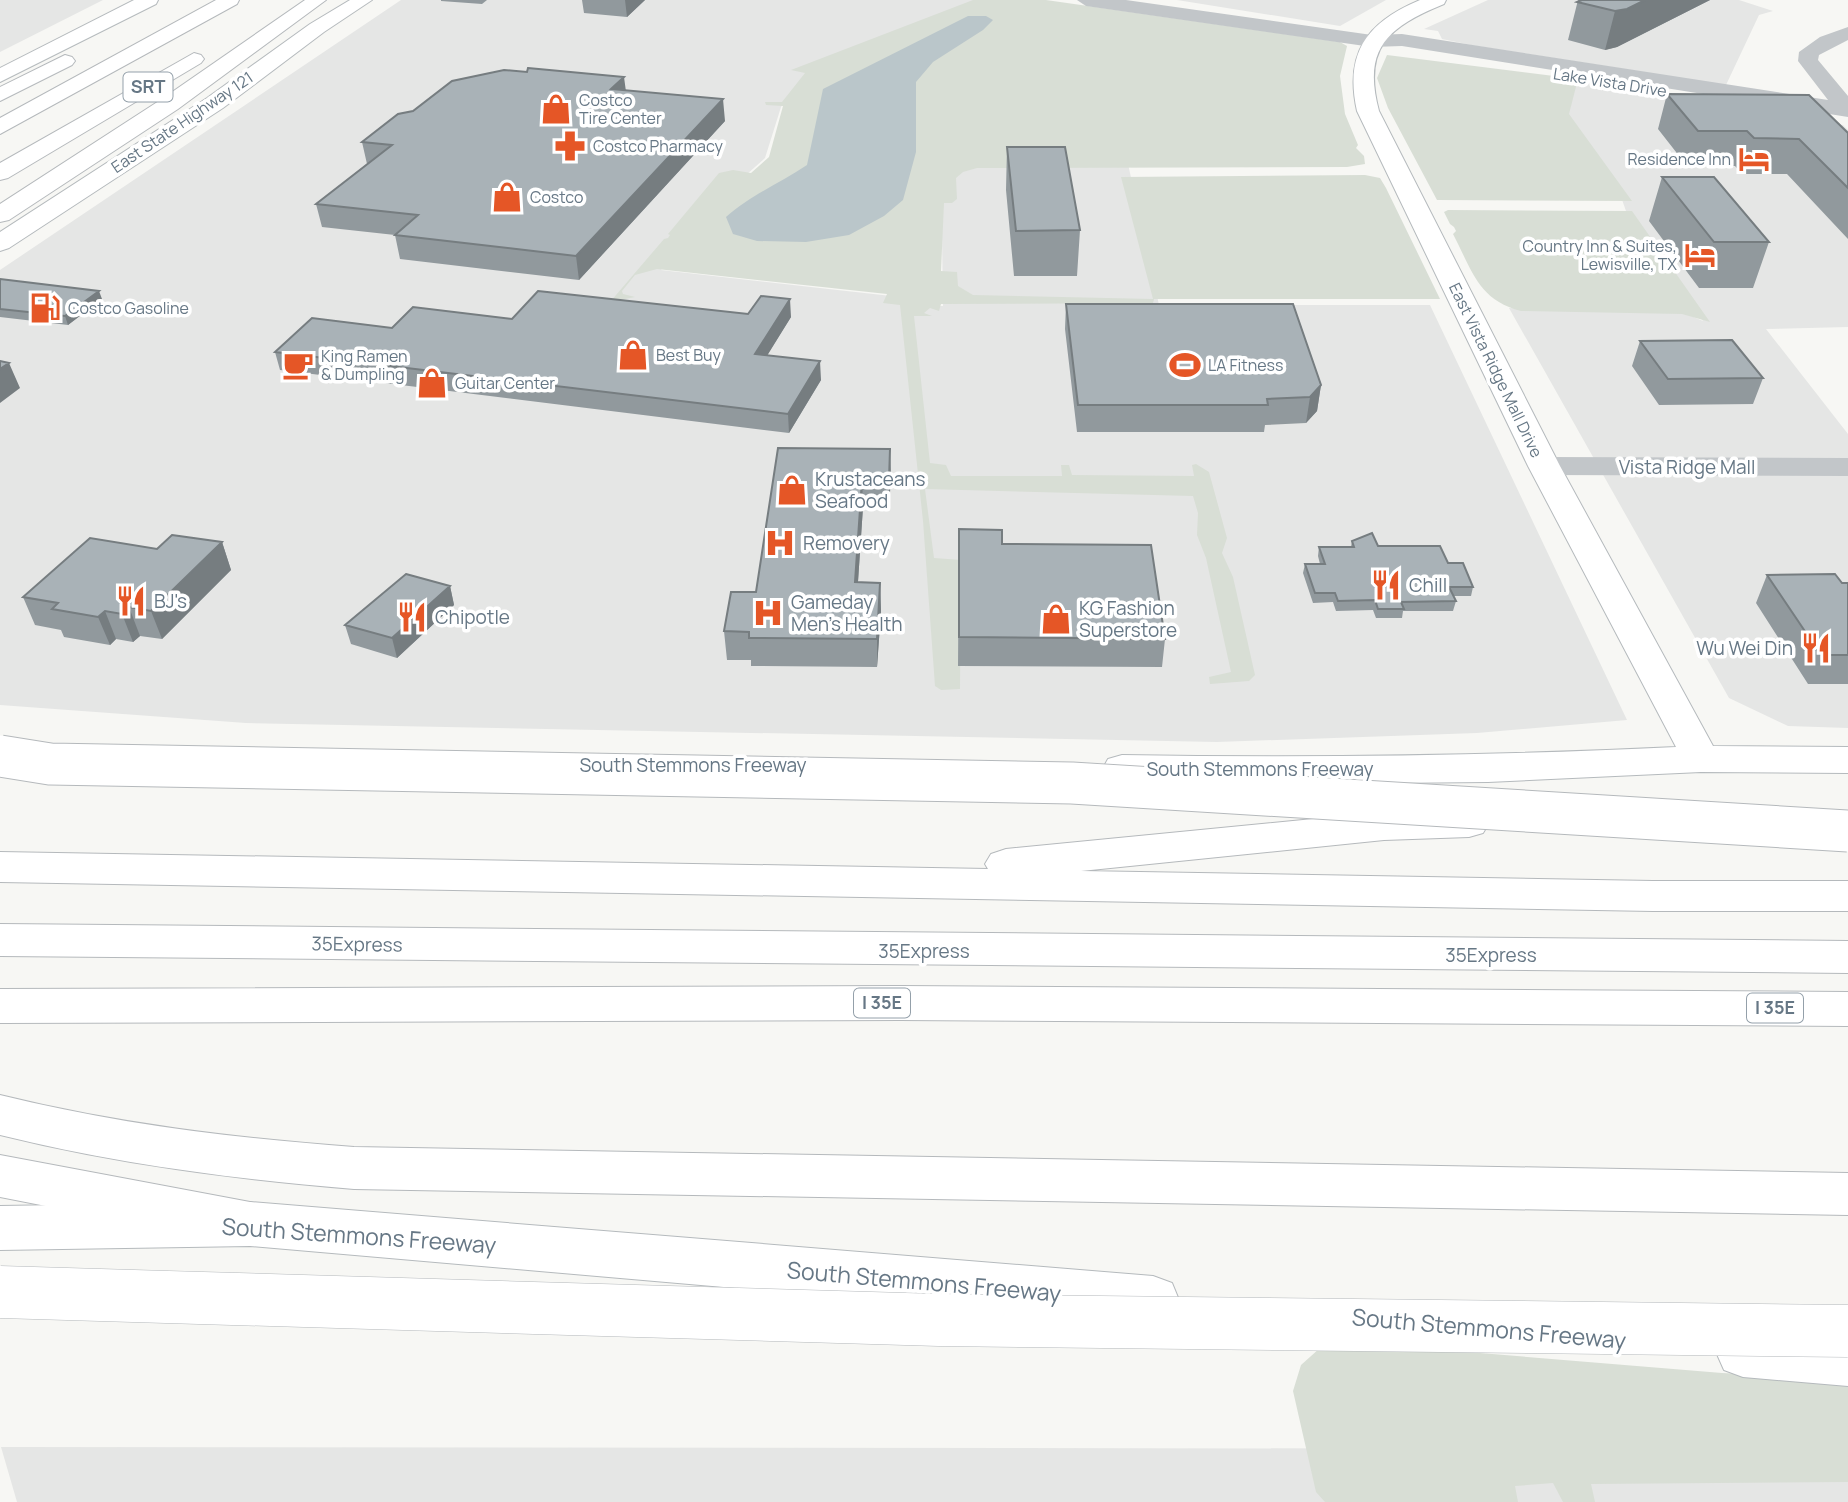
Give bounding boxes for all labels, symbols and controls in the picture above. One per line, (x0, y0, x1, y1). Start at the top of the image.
street label: Lake Vista Drive (1552, 62, 1668, 102)
street label: East State Highway 121 (107, 66, 257, 178)
road number: SRT (124, 72, 172, 102)
place label: Costco Tire Center (579, 89, 662, 129)
shop icon: Costco Tire Center (539, 92, 573, 126)
pharmacy icon: Costco Pharmacy (553, 129, 587, 163)
place label: Costco Pharmacy (593, 135, 723, 157)
hotel icon: Residence Inn (1737, 142, 1771, 176)
place label: Residence Inn (1627, 148, 1731, 170)
shop icon: Costco (490, 180, 524, 214)
place label: Costco (530, 186, 583, 208)
place label: Country Inn & Suites, Lewisville, TX (1523, 235, 1677, 275)
hotel icon: Country Inn & Suites, Lewisville, TX (1683, 238, 1717, 272)
street label: East Vista Ridge Mall Drive (1444, 279, 1548, 461)
fuel station icon: Costco Gasoline (28, 291, 62, 325)
place label: Costco Gasoline (68, 297, 189, 319)
shop icon: Best Buy (616, 338, 650, 372)
place label: Best Buy (656, 344, 721, 366)
place label: King Ramen & Dumpling (321, 345, 408, 385)
cafe icon: King Ramen & Dumpling (281, 348, 315, 382)
sports icon: LA Fitness (1168, 348, 1202, 382)
place label: LA Fitness (1208, 354, 1283, 376)
shop icon: Guitar Center (415, 366, 449, 400)
place label: Guitar Center (455, 372, 555, 394)
street label: Vista Ridge Mall (1619, 454, 1755, 480)
place label: Krustaceans Seafood (815, 466, 926, 514)
shop icon: Krustaceans Seafood (775, 473, 809, 507)
hospital icon: Removery (763, 526, 797, 560)
place label: Removery (803, 530, 890, 556)
restaurant icon: Chill (1369, 568, 1403, 602)
place label: Chill (1409, 572, 1447, 598)
restaurant icon: BJ's (114, 584, 148, 618)
place label: BJ's (154, 588, 187, 614)
place label: Gameday Men's Health (791, 589, 903, 637)
place label: KG Fashion Superstore (1079, 595, 1177, 643)
hospital icon: Gameday Men's Health (751, 596, 785, 630)
restaurant icon: Chipotle (395, 600, 429, 634)
shop icon: KG Fashion Superstore (1039, 602, 1073, 636)
place label: Chipotle (435, 604, 510, 630)
restaurant icon: Wu Wei Din (1799, 631, 1833, 665)
place label: Wu Wei Din (1696, 635, 1793, 661)
street label: South Stemmons Freeway (579, 752, 807, 778)
street label: South Stemmons Freeway (1146, 756, 1374, 782)
street label: 35Express (311, 930, 403, 958)
street label: 35Express (878, 938, 970, 964)
street label: 35Express (1445, 942, 1537, 968)
road number: I 35E (854, 988, 910, 1018)
road number: I 35E (1747, 993, 1803, 1023)
street label: South Stemmons Freeway (221, 1209, 497, 1261)
street label: South Stemmons Freeway (786, 1253, 1062, 1309)
street label: South Stemmons Freeway (1351, 1300, 1627, 1356)

